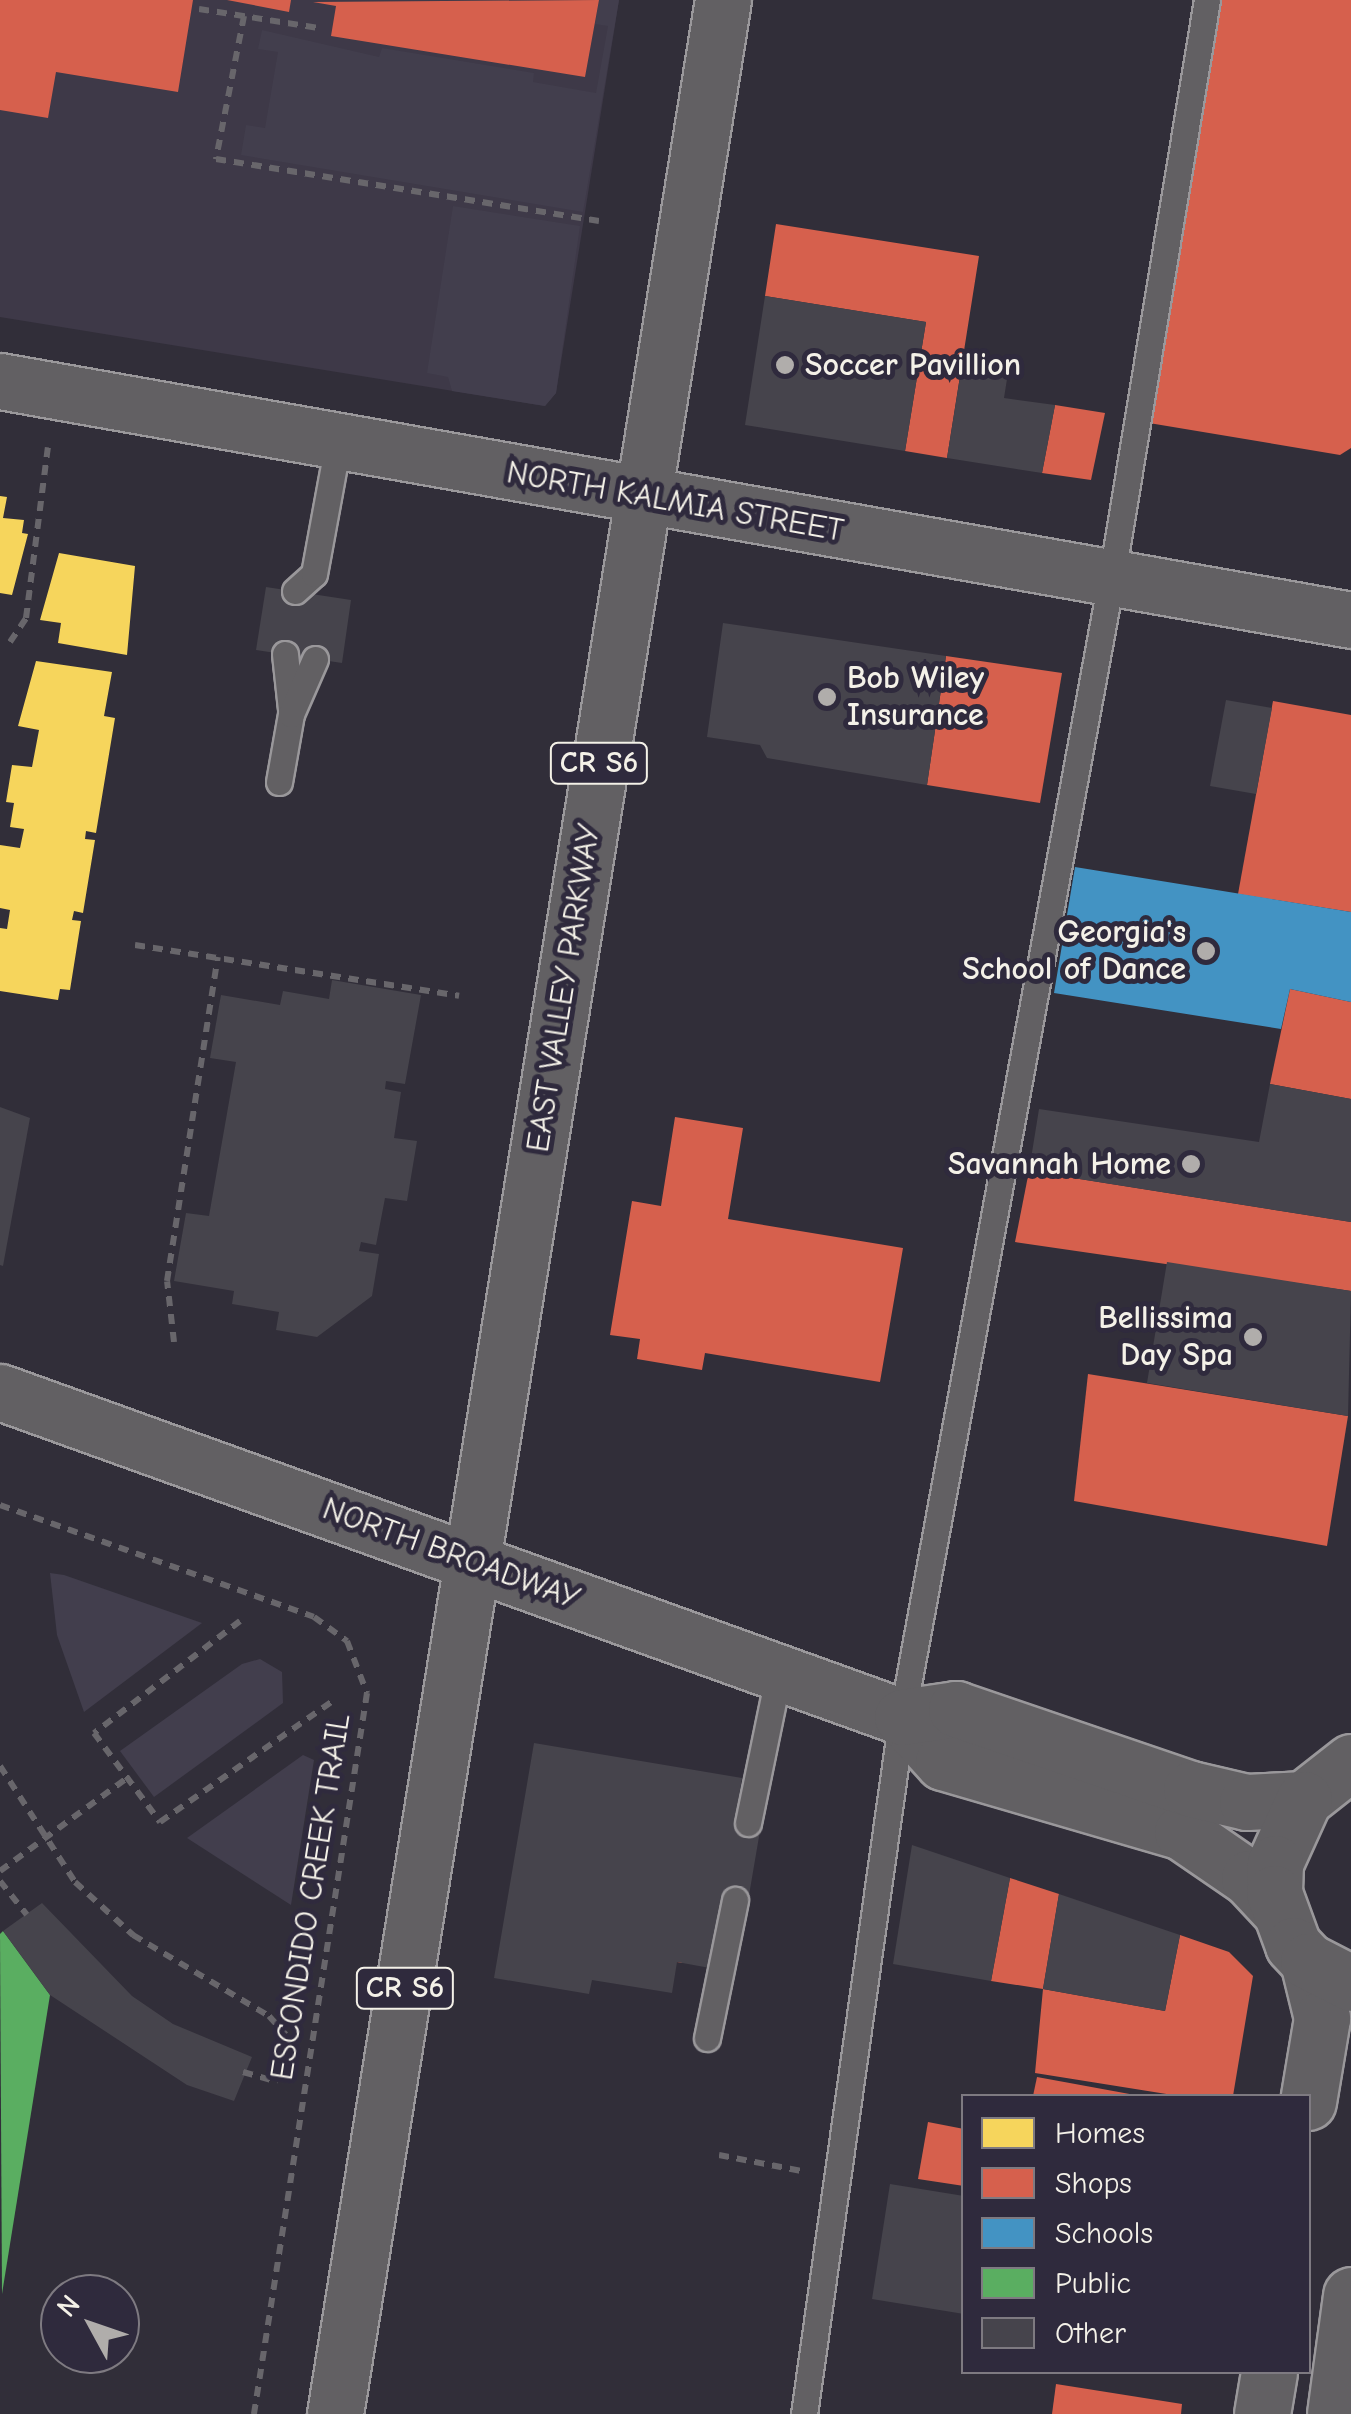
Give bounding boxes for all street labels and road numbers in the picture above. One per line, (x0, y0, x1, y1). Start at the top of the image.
street label: NORTH KALMIA STREET (504, 453, 846, 551)
road number: CR S6 (549, 738, 649, 788)
street label: EAST VALLEY PARKWAY (519, 821, 609, 1155)
street label: NORTH BROADWAY (317, 1490, 585, 1618)
street label: ESCONDIDO CREEK TRAIL (263, 1711, 359, 2083)
road number: CR S6 (355, 1963, 455, 2013)

